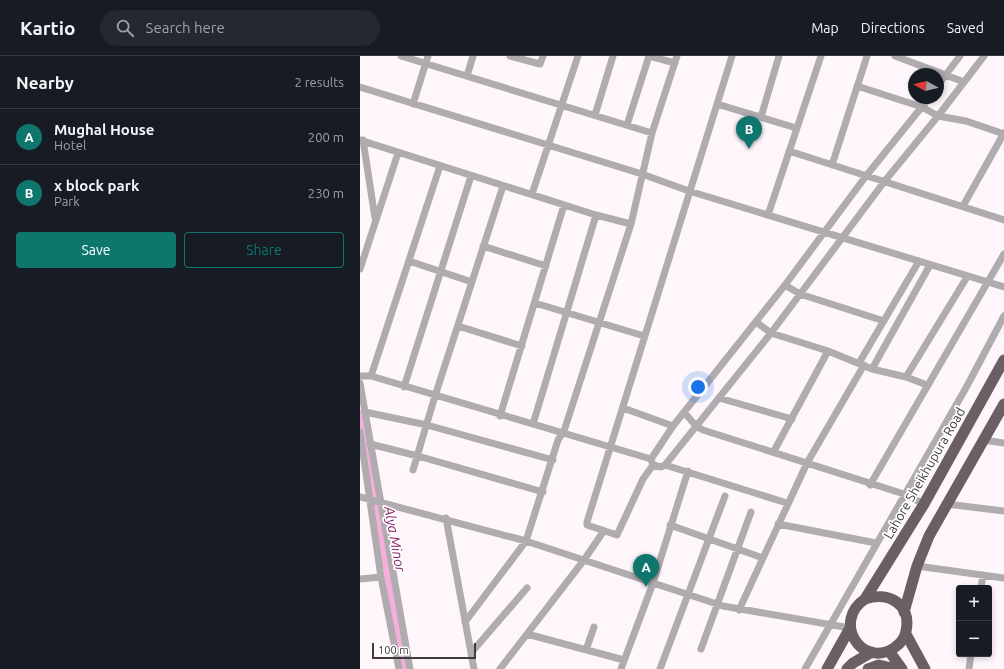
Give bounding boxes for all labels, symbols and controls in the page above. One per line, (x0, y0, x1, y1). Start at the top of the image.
search box (100, 10, 380, 46)
text: Kartio (20, 17, 76, 39)
icon: search (114, 17, 136, 39)
text: Search here (146, 19, 225, 36)
text: Map (811, 20, 839, 36)
text: Directions (861, 20, 925, 36)
text: Saved (947, 20, 984, 36)
north arrow (908, 68, 944, 104)
text: Nearby (16, 73, 74, 92)
text: 2 results (294, 75, 344, 89)
pin: B (736, 116, 762, 149)
text: Mughal House (54, 121, 154, 138)
text: A (24, 130, 34, 144)
text: 200 m (308, 130, 344, 144)
text: Hotel (54, 138, 86, 152)
text: x block park (54, 177, 139, 194)
text: B (25, 186, 33, 200)
text: 230 m (308, 186, 344, 200)
text: Park (54, 194, 80, 208)
button: Save (16, 232, 176, 268)
button: Share (184, 232, 344, 268)
your location (688, 377, 708, 397)
street label: Lahore Sheikhupura Road (881, 405, 967, 541)
water label: Alya Minor (381, 504, 409, 574)
pin: A (633, 554, 659, 587)
map controls (956, 585, 992, 657)
button: + (956, 585, 992, 621)
button: − (956, 621, 992, 657)
scale bar (372, 641, 476, 660)
text: 100 m (378, 644, 409, 656)

